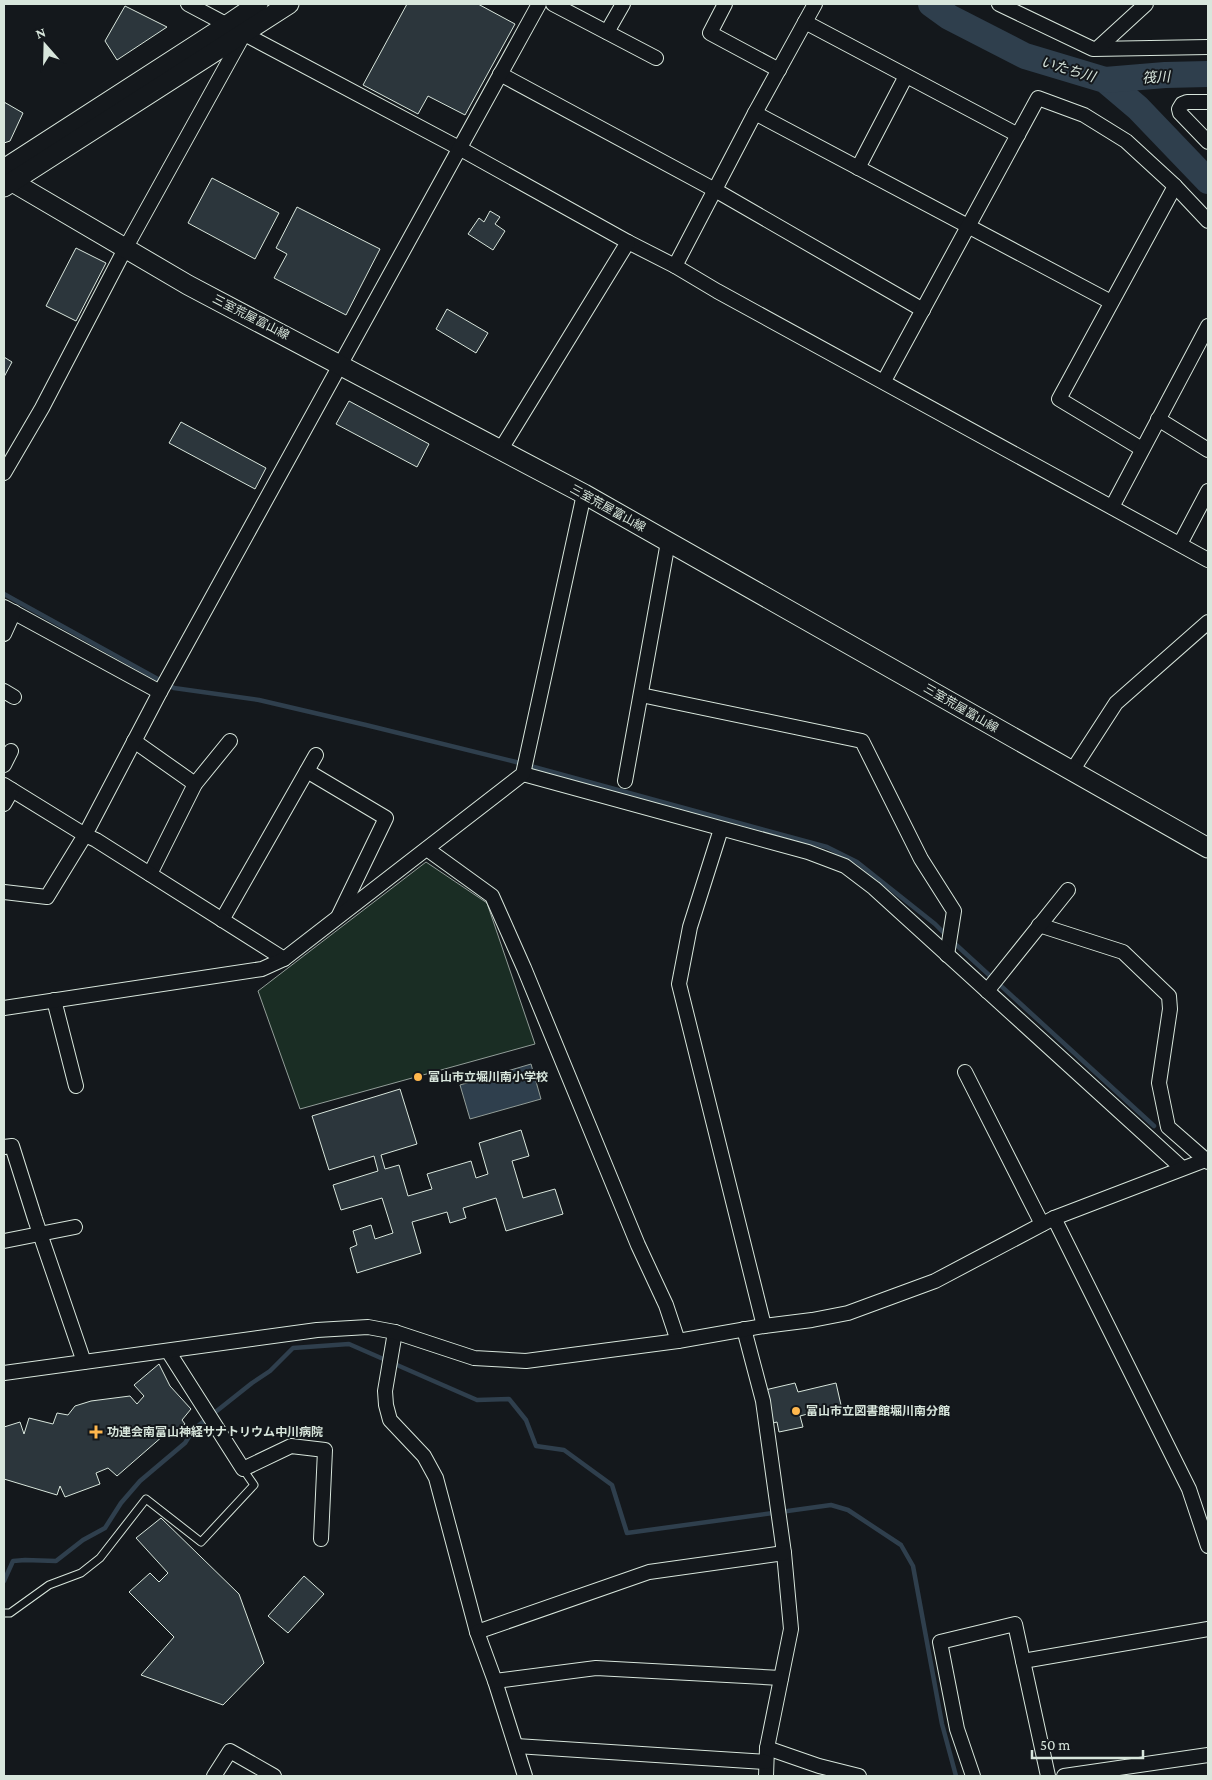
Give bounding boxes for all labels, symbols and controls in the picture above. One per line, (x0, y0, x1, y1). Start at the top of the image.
north arrow (20, 20, 70, 70)
text: N (33, 23, 48, 42)
water label: いたち川 (1039, 53, 1099, 85)
water label: 筏川 (1142, 68, 1172, 86)
street label: 三室荒屋富山線 (210, 292, 292, 342)
street label: 三室荒屋富山線 (568, 482, 648, 534)
street label: 三室荒屋富山線 (921, 681, 1001, 735)
place label: 富山市立堀川南小学校 (428, 1070, 548, 1084)
marker: 富山市立堀川南小学校 (412, 1071, 424, 1083)
place label: 富山市立図書館堀川南分館 (806, 1404, 950, 1418)
marker: 富山市立図書館堀川南分館 (790, 1405, 802, 1417)
marker: 功連会南富山神経サナトリウム中川病院 (89, 1425, 103, 1439)
place label: 功連会南富山神経サナトリウム中川病院 (107, 1425, 323, 1439)
scale bar (1032, 1728, 1143, 1760)
text: 50 m (1040, 1737, 1070, 1753)

